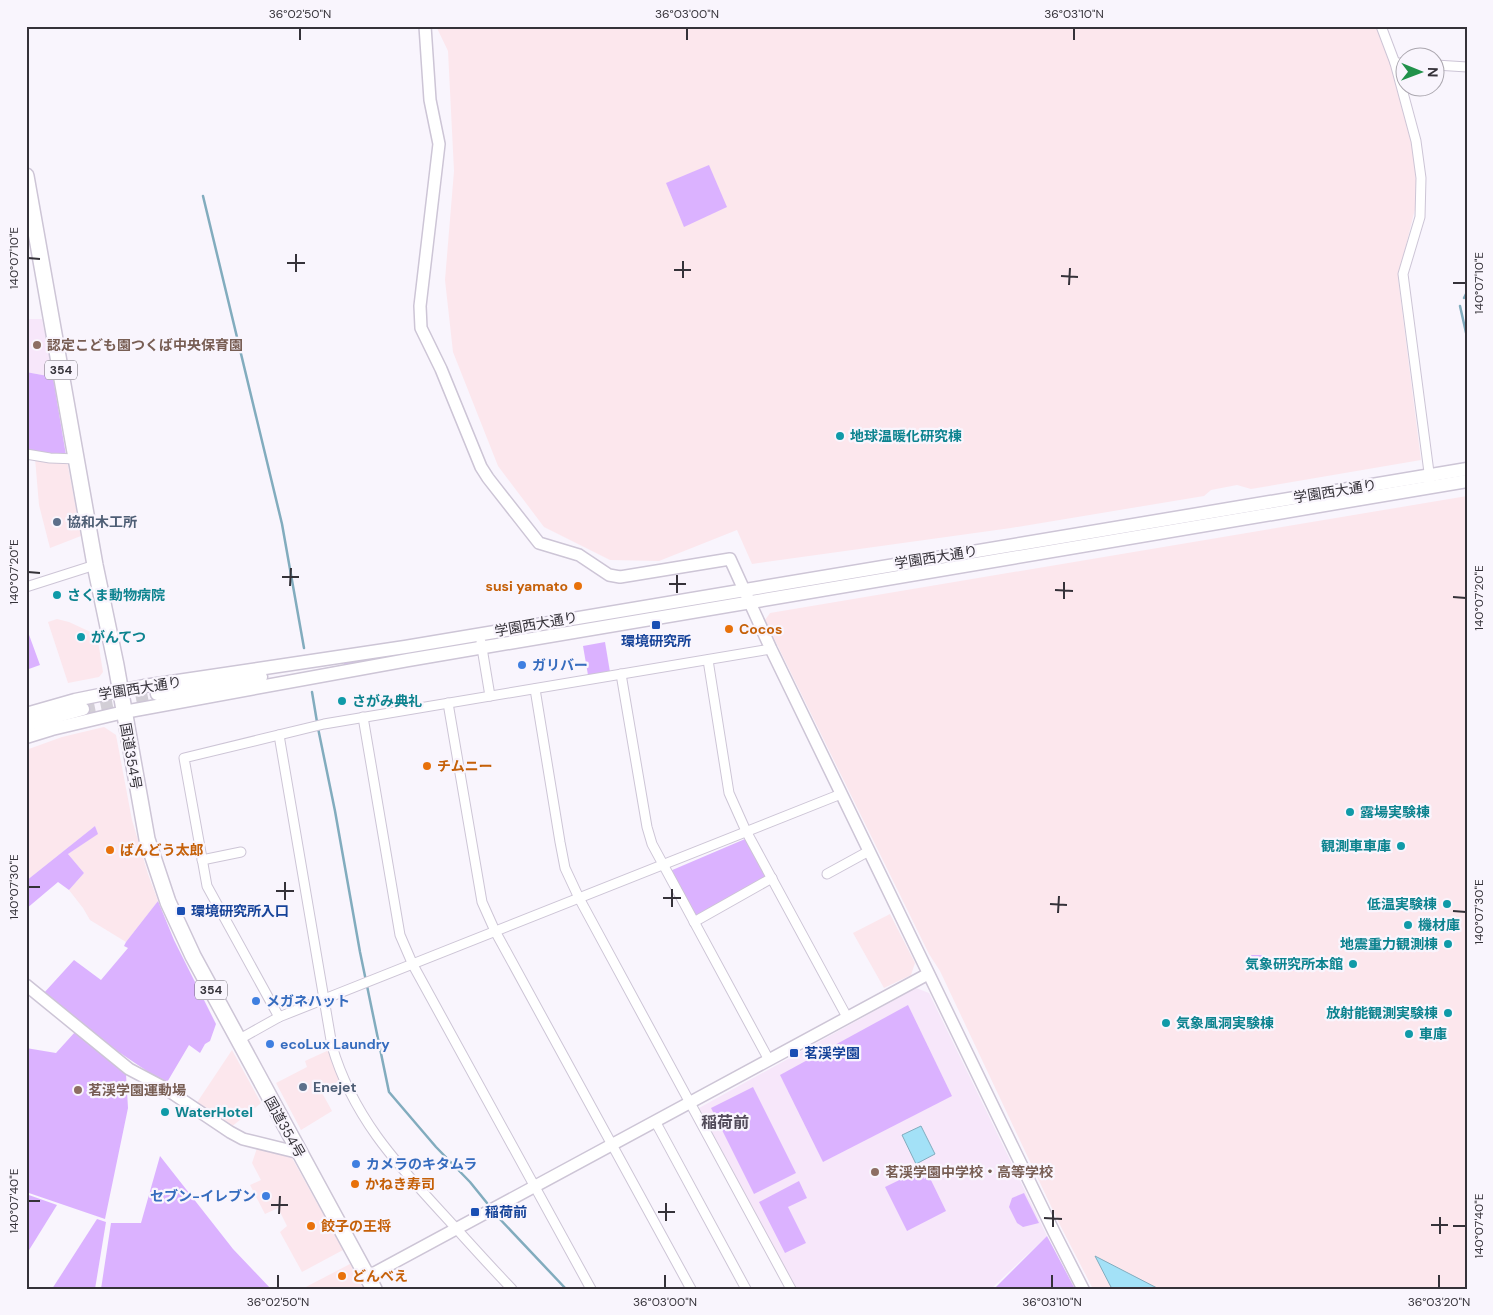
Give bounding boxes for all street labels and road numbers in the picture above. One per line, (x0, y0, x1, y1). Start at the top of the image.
road number: 354 (45, 360, 77, 380)
street label: 学園西大通り (1292, 476, 1378, 506)
street label: 学園西大通り (893, 542, 979, 572)
street label: 学園西大通り (493, 608, 579, 640)
street label: 学園西大通り (97, 673, 183, 703)
street label: 国道354号 (116, 721, 146, 791)
road number: 354 (195, 980, 227, 1000)
street label: 国道354号 (261, 1093, 309, 1161)

